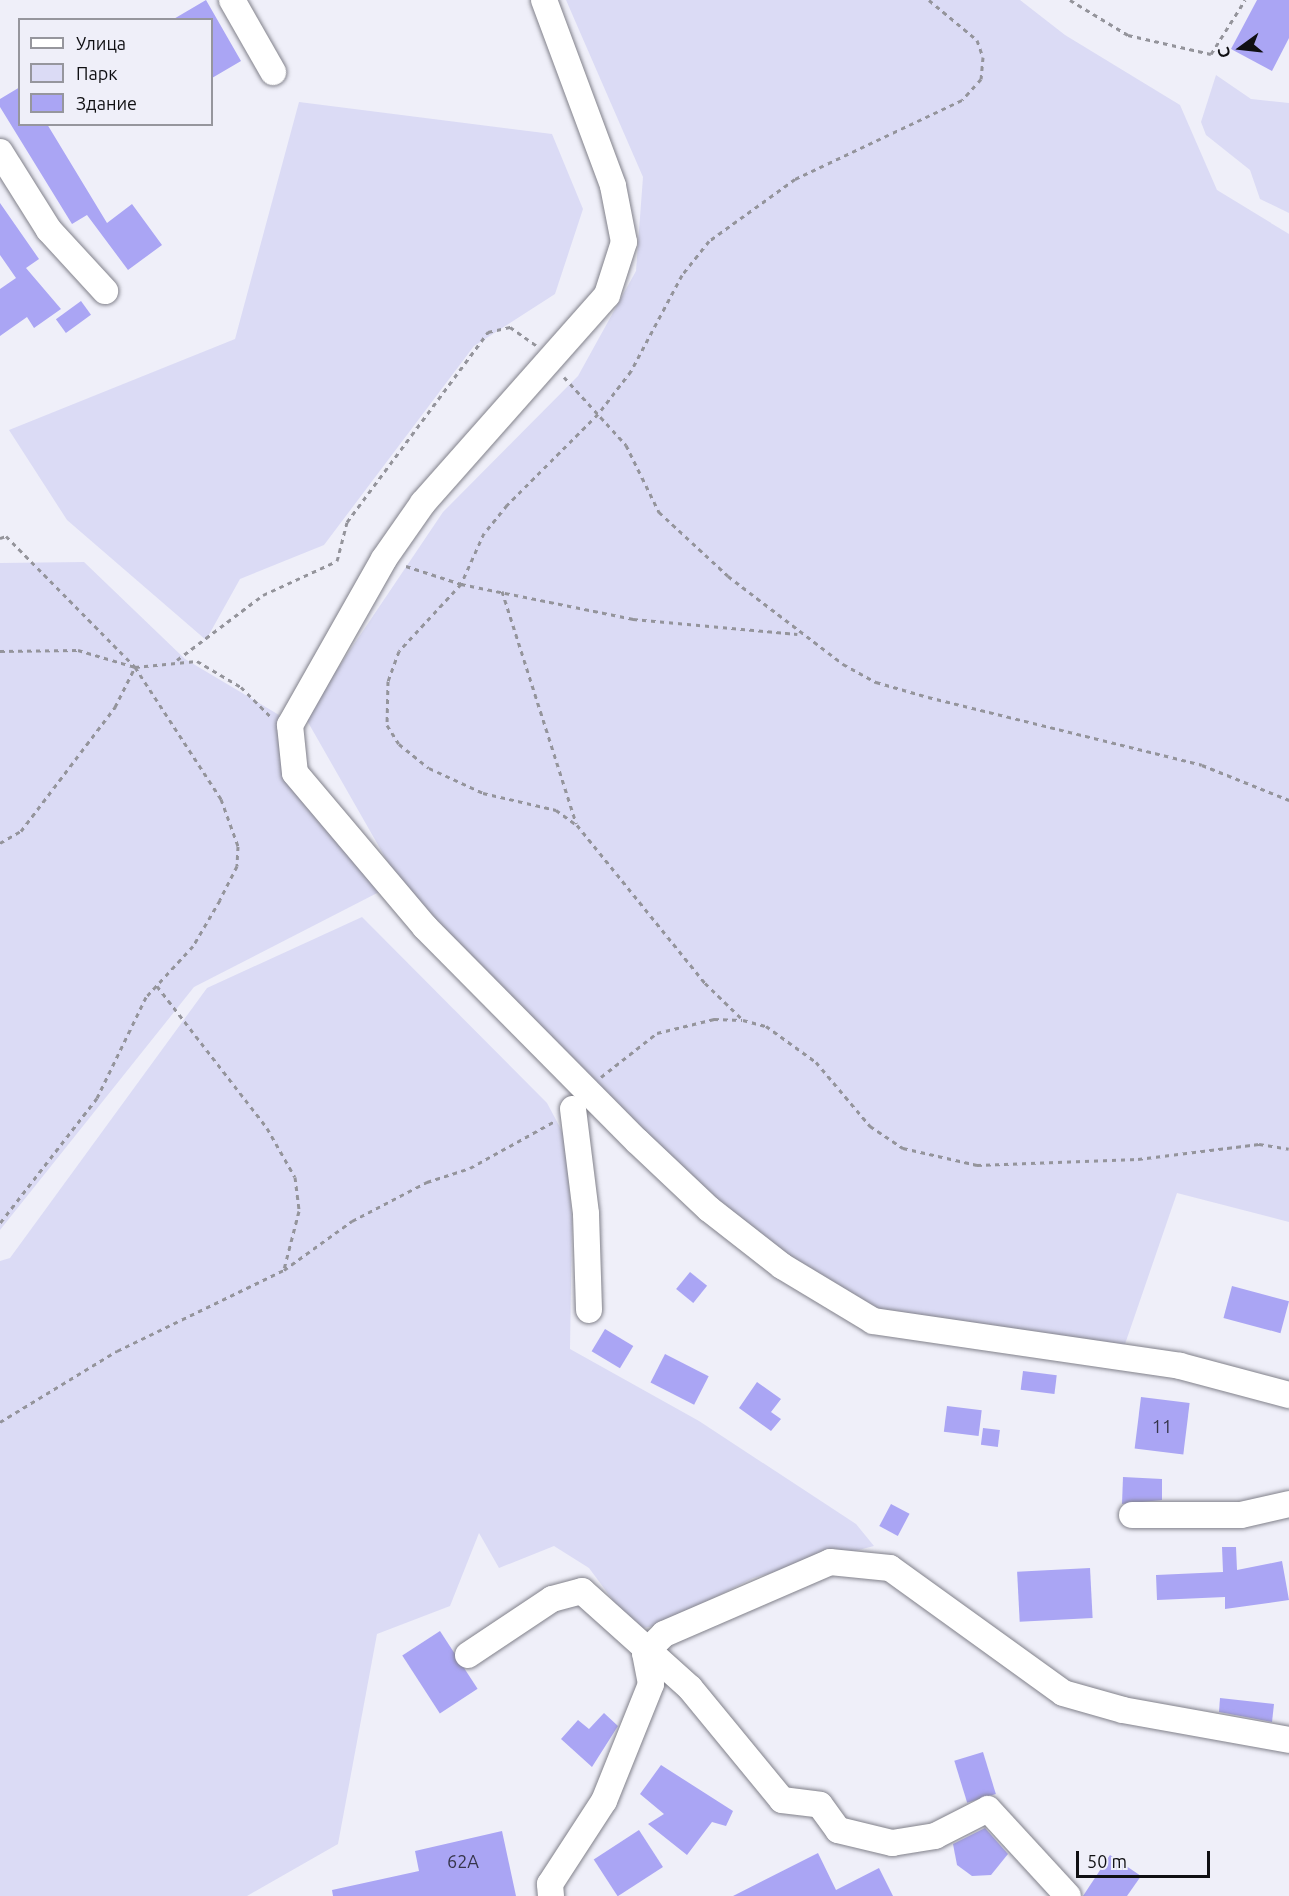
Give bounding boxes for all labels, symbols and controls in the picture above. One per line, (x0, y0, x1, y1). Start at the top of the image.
legend (18, 18, 213, 126)
north arrow (1211, 18, 1271, 78)
text: Улица (76, 33, 126, 53)
text: С (1214, 45, 1234, 60)
text: Парк (76, 63, 117, 83)
text: Здание (76, 93, 137, 113)
house number: 11 (1152, 1415, 1172, 1437)
scale bar (1079, 1839, 1212, 1877)
house number: 62А (447, 1850, 479, 1872)
text: 50 m (1087, 1851, 1127, 1871)

